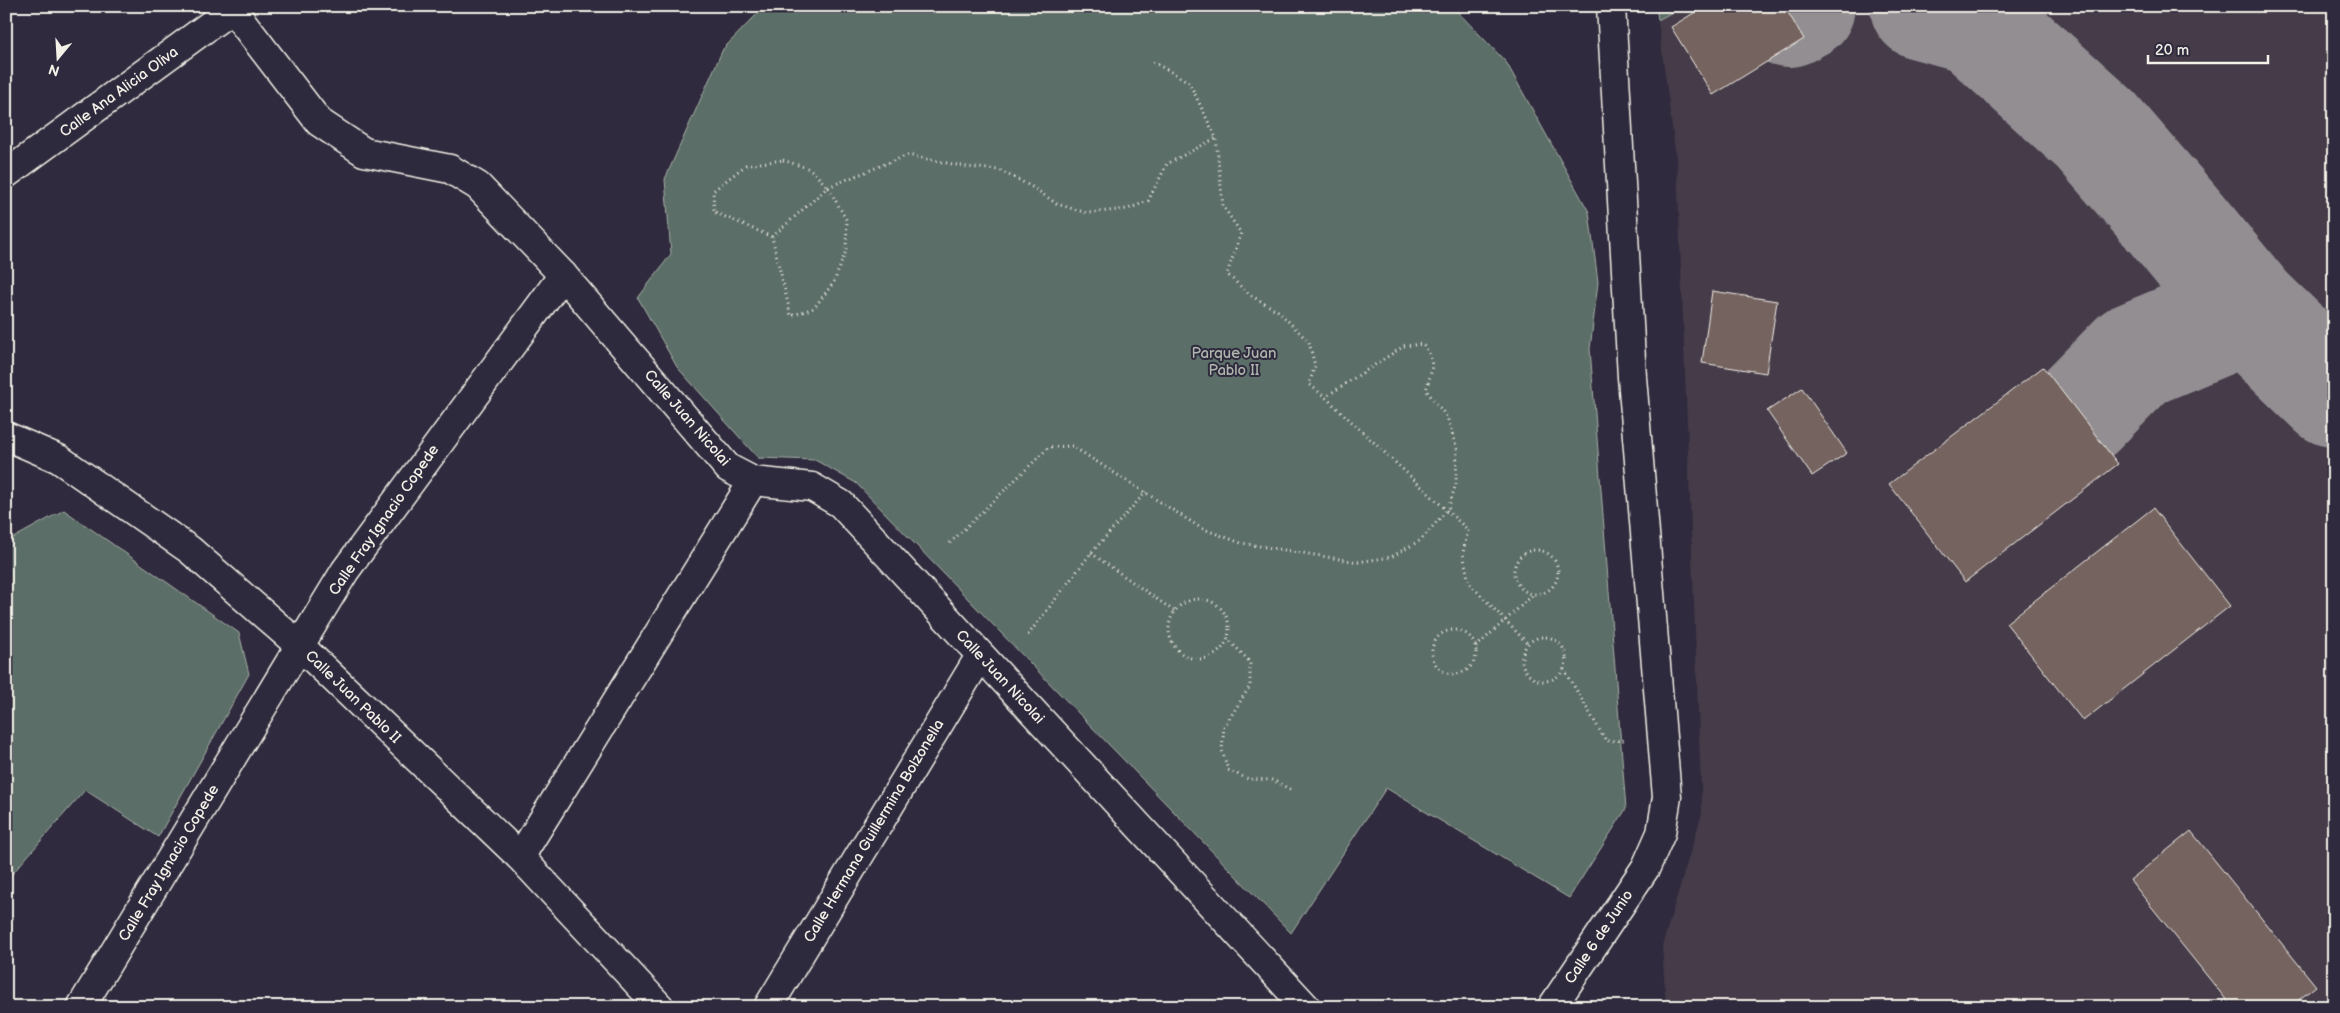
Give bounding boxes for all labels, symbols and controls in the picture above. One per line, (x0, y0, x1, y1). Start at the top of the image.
north arrow (32, 32, 82, 82)
scale bar (2148, 32, 2268, 64)
text: 20 m (2155, 41, 2189, 60)
street label: Calle Ana Alicia Oliva (56, 43, 182, 141)
text: N (47, 60, 62, 80)
park label: Parque Juan Pablo II (1192, 344, 1276, 380)
street label: Calle Juan Nicolai (640, 366, 734, 470)
street label: Calle Fray Ignacio Copede (325, 441, 443, 599)
street label: Calle Juan Nicolai (952, 626, 1048, 728)
street label: Calle Juan Pablo II (301, 646, 405, 748)
street label: Calle Hermana Guillermina Bolzonella (800, 716, 948, 946)
street label: Calle Fray Ignacio Copede (115, 781, 223, 945)
street label: Calle 6 de Junio (1561, 886, 1637, 988)

